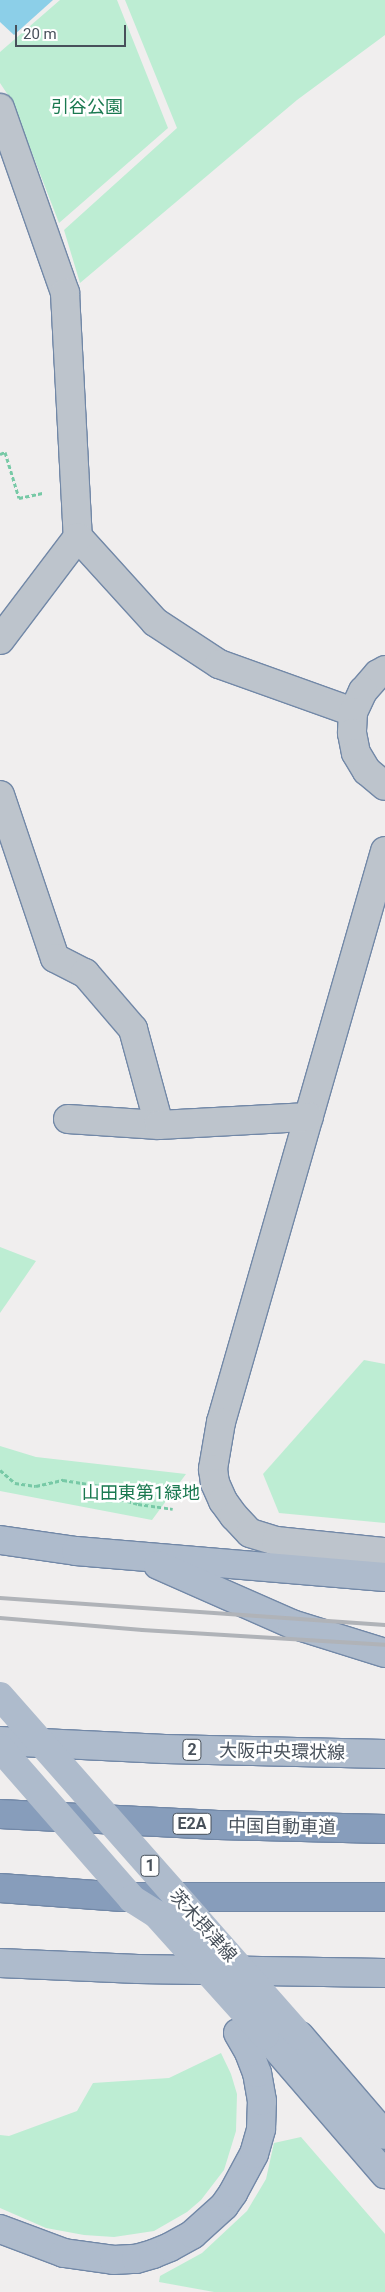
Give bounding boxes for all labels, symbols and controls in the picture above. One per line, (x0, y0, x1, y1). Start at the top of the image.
scale bar (18, 15, 129, 47)
text: 20 m (23, 25, 57, 43)
park label: 引谷公園 (51, 96, 123, 118)
park label: 山田東第1緑地 (82, 1482, 200, 1504)
road number: 2 (182, 1736, 202, 1764)
street label: 大阪中央環状線 (219, 1740, 345, 1764)
road number: E2A (172, 1810, 212, 1838)
street label: 中国自動車道 (228, 1815, 336, 1839)
road number: 1 (140, 1852, 160, 1880)
street label: 茨木摂津線 (165, 1885, 241, 1967)

